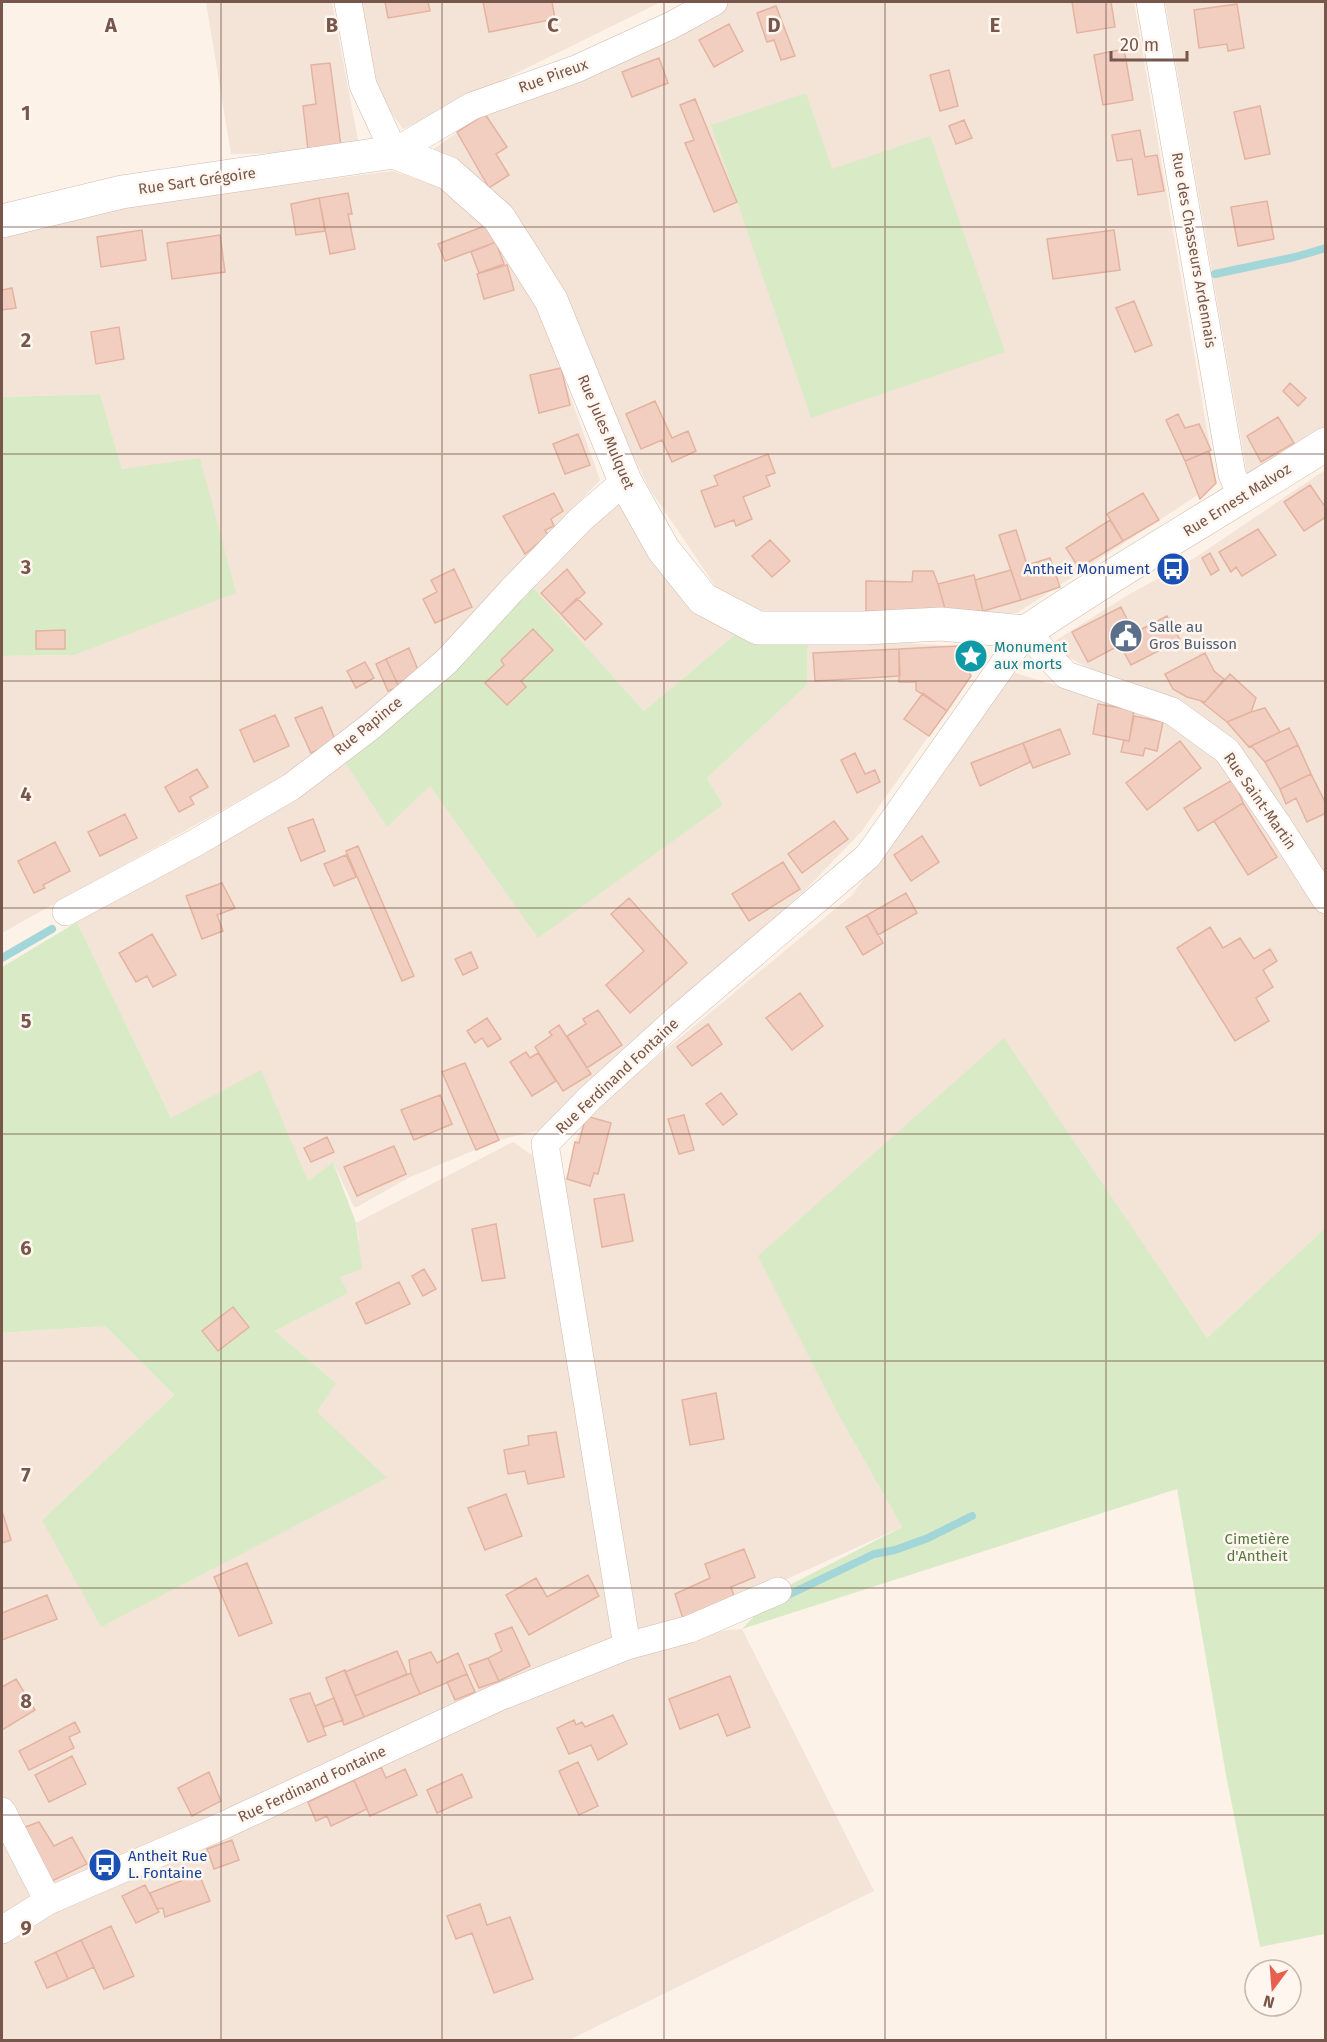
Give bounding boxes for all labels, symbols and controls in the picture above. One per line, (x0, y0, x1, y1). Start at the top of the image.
text: A (104, 13, 118, 37)
text: B (326, 13, 338, 37)
text: C (547, 13, 559, 37)
text: D (767, 13, 781, 37)
text: E (990, 13, 1000, 37)
scale bar (1111, 24, 1188, 62)
text: 20 m (1120, 34, 1159, 56)
street label: Rue Pireux (516, 55, 591, 97)
text: 1 (21, 101, 31, 125)
street label: Rue des Chasseurs Ardennais (1168, 151, 1220, 349)
street label: Rue Sart Grégoire (137, 164, 257, 198)
text: 2 (21, 328, 31, 352)
street label: Rue Jules Mulquet (574, 372, 638, 493)
street label: Rue Ernest Malvoz (1180, 459, 1294, 540)
bus stop icon: Antheit Monument (1155, 551, 1191, 587)
text: 3 (20, 555, 31, 579)
place label: Antheit Monument (1023, 560, 1151, 578)
public building icon: Salle au Gros Buisson (1108, 618, 1144, 654)
place label: Salle au Gros Buisson (1149, 618, 1237, 653)
place icon: Monument aux morts (953, 638, 989, 674)
place label: Monument aux morts (994, 638, 1068, 673)
street label: Rue Papince (330, 693, 406, 759)
street label: Rue Saint-Martin (1220, 749, 1300, 853)
text: 4 (20, 782, 32, 806)
text: 5 (21, 1009, 32, 1033)
street label: Rue Ferdinand Fontaine (552, 1014, 682, 1138)
text: 6 (20, 1236, 32, 1260)
text: 7 (21, 1463, 31, 1487)
park label: Cimetière d'Antheit (1225, 1530, 1290, 1565)
text: 8 (20, 1689, 32, 1713)
street label: Rue Ferdinand Fontaine (235, 1742, 389, 1826)
bus stop icon: Antheit Rue L. Fontaine (87, 1847, 123, 1883)
place label: Antheit Rue L. Fontaine (128, 1847, 207, 1882)
text: 9 (20, 1916, 32, 1940)
north arrow (1243, 1958, 1303, 2018)
text: N (1261, 1991, 1277, 2013)

